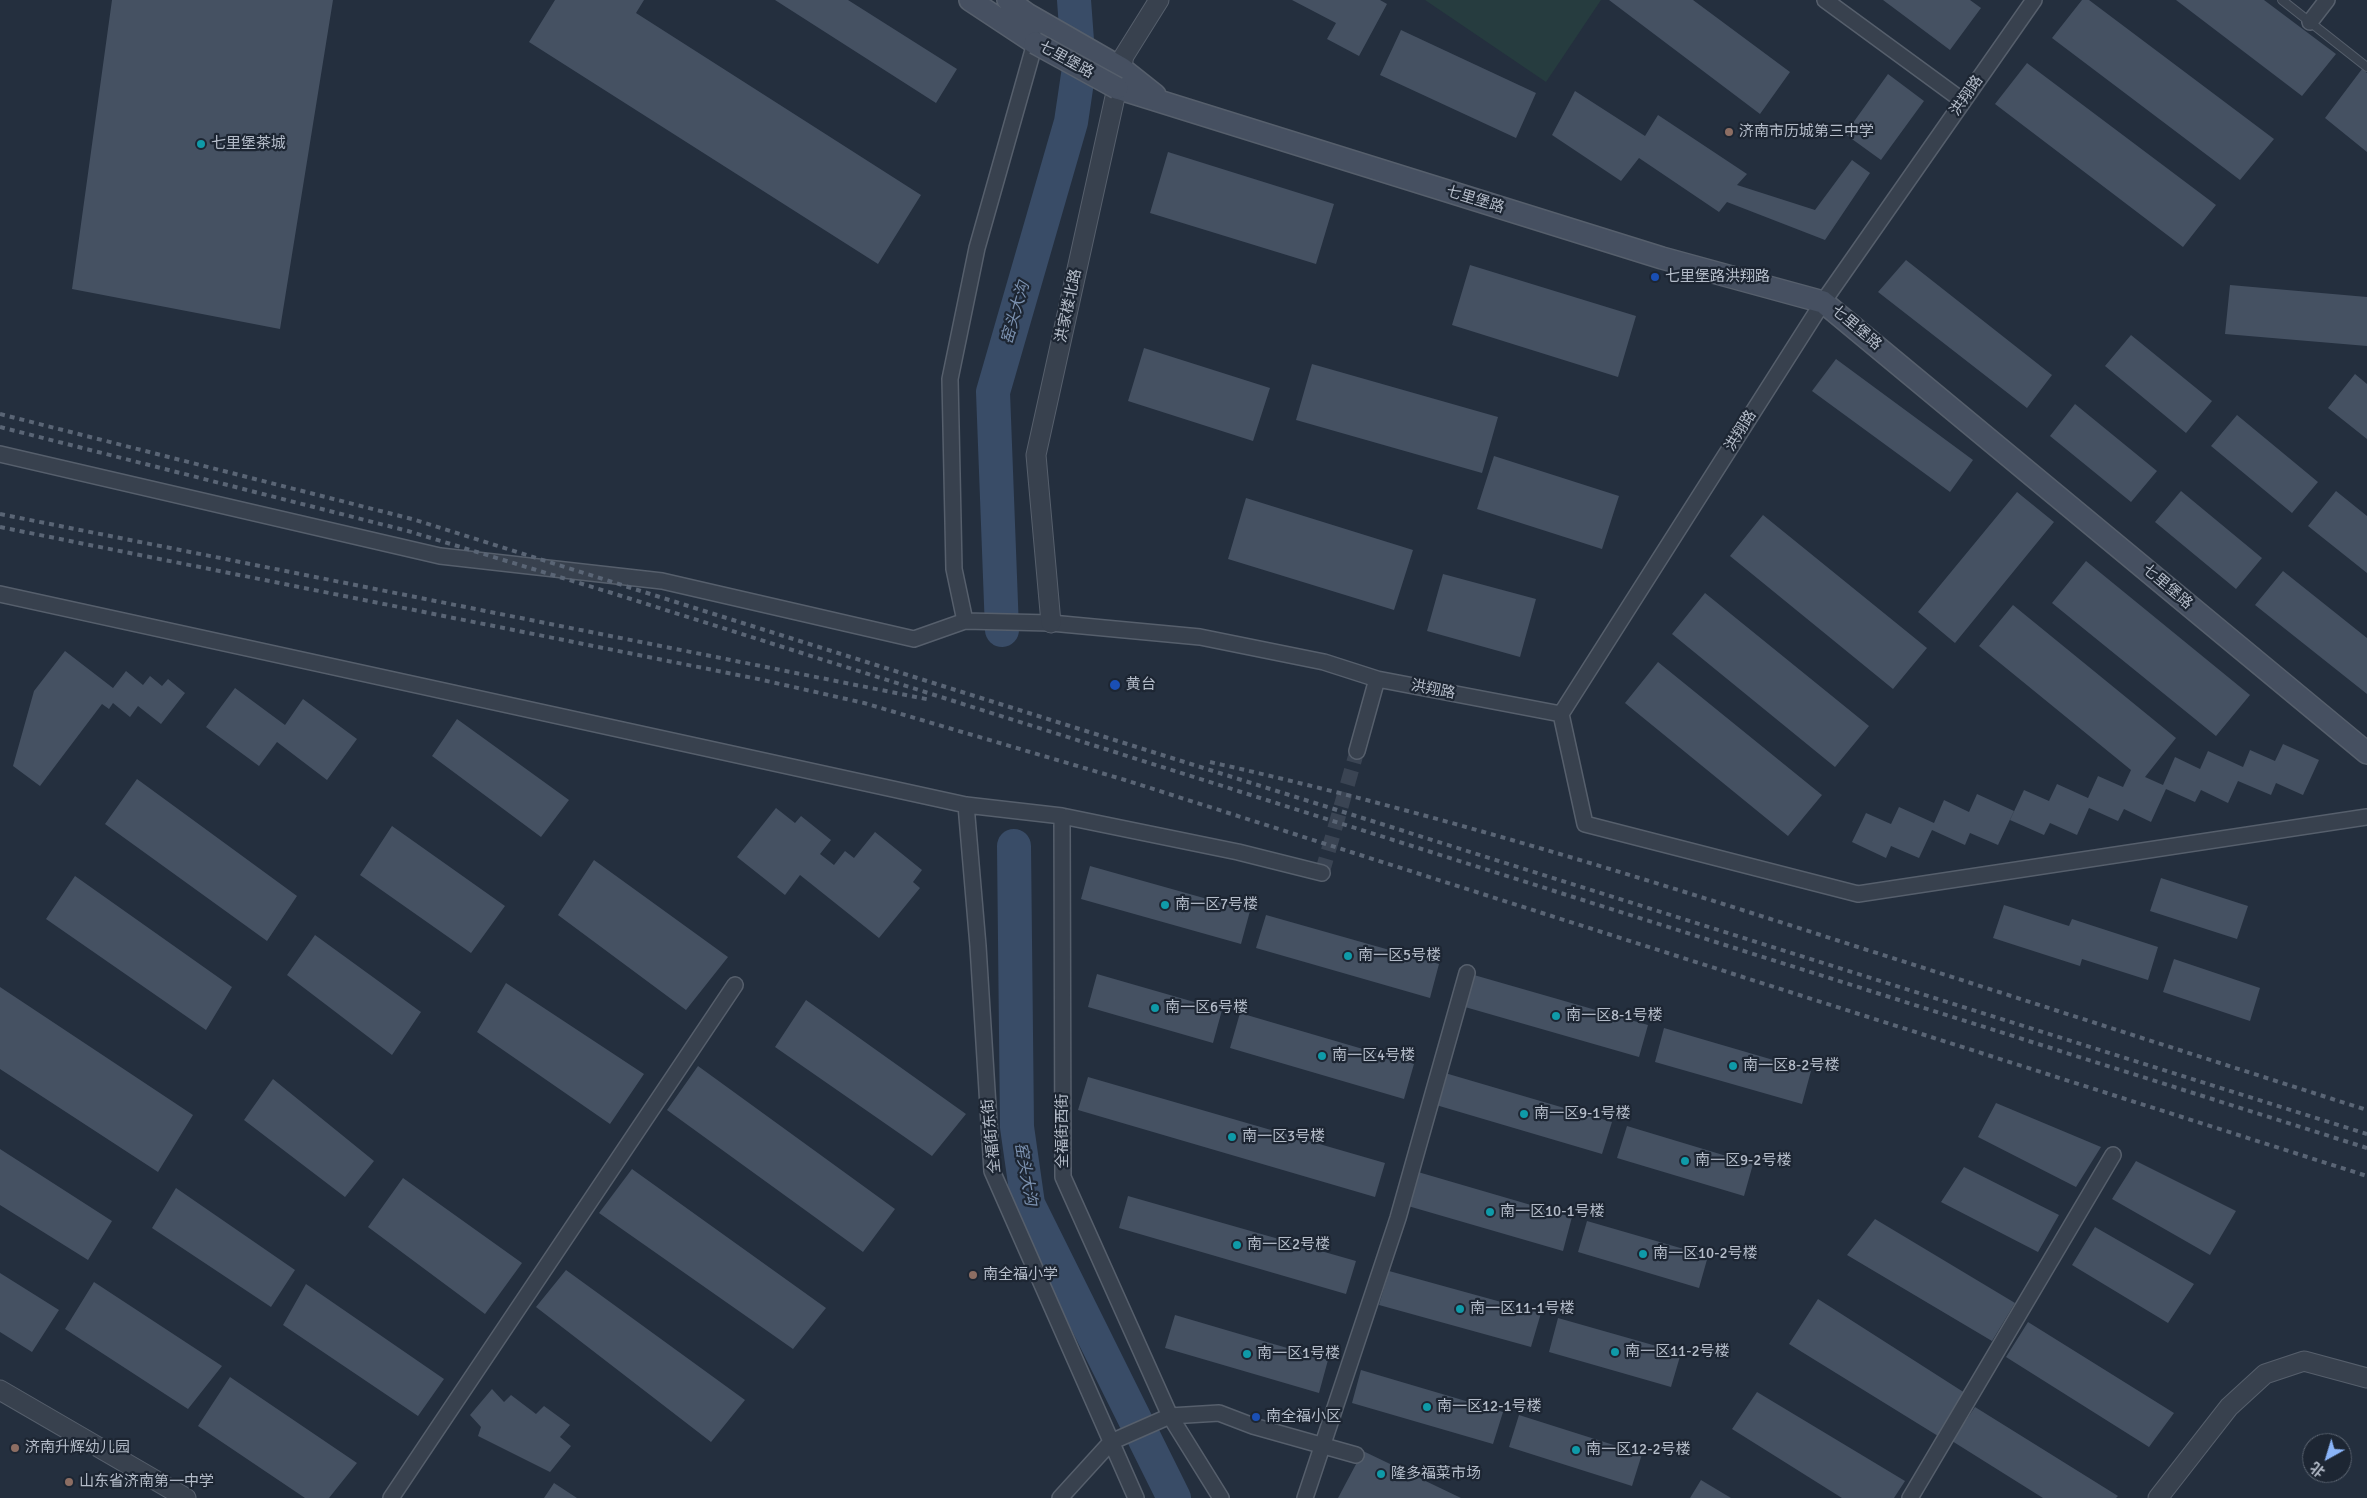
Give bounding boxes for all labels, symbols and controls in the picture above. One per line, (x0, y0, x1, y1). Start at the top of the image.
street label: 七里堡路 (1035, 38, 1097, 82)
street label: 洪翔路 (1947, 72, 1987, 120)
place label: 济南市历城第三中学 (1739, 123, 1874, 141)
marker: 济南市历城第三中学 (1723, 126, 1735, 138)
place label: 七里堡茶城 (211, 135, 286, 153)
marker: 七里堡茶城 (195, 138, 207, 150)
street label: 七里堡路 (1444, 183, 1506, 217)
street label: 洪家楼北路 (1052, 267, 1086, 345)
place label: 七里堡路洪翔路 (1665, 268, 1770, 286)
marker: 七里堡路洪翔路 (1649, 271, 1661, 283)
water label: 窑头大沟 (998, 280, 1034, 346)
street label: 七里堡路 (1827, 302, 1885, 354)
street label: 洪翔路 (1721, 407, 1761, 455)
street label: 七里堡路 (2138, 561, 2196, 613)
place label: 黄台 (1126, 676, 1156, 694)
street label: 洪翔路 (1409, 677, 1457, 703)
marker: 黄台 (1108, 678, 1122, 692)
place label: 南一区7号楼 (1175, 896, 1258, 914)
marker: 南一区7号楼 (1159, 899, 1171, 911)
place label: 南一区5号楼 (1358, 947, 1441, 965)
marker: 南一区5号楼 (1342, 950, 1354, 962)
place label: 南一区6号楼 (1165, 999, 1248, 1017)
marker: 南一区6号楼 (1149, 1002, 1161, 1014)
place label: 南一区8-1号楼 (1566, 1007, 1662, 1025)
marker: 南一区8-1号楼 (1550, 1010, 1562, 1022)
place label: 南一区4号楼 (1332, 1047, 1415, 1065)
marker: 南一区4号楼 (1316, 1050, 1328, 1062)
place label: 南一区8-2号楼 (1743, 1057, 1839, 1075)
marker: 南一区8-2号楼 (1727, 1060, 1739, 1072)
street label: 全福街西街 (1054, 1094, 1072, 1168)
street label: 全福街东街 (979, 1098, 1005, 1174)
place label: 南一区9-1号楼 (1534, 1105, 1630, 1123)
marker: 南一区9-1号楼 (1518, 1108, 1530, 1120)
place label: 南一区3号楼 (1242, 1128, 1325, 1146)
marker: 南一区3号楼 (1226, 1131, 1238, 1143)
water label: 窑头大沟 (1010, 1141, 1040, 1207)
place label: 南一区9-2号楼 (1695, 1152, 1791, 1170)
marker: 南一区9-2号楼 (1679, 1155, 1691, 1167)
place label: 南一区10-1号楼 (1500, 1203, 1605, 1221)
marker: 南一区10-1号楼 (1484, 1206, 1496, 1218)
place label: 南一区2号楼 (1247, 1236, 1330, 1254)
marker: 南一区2号楼 (1231, 1239, 1243, 1251)
place label: 南一区10-2号楼 (1653, 1245, 1758, 1263)
marker: 南一区10-2号楼 (1637, 1248, 1649, 1260)
place label: 南全福小学 (983, 1266, 1058, 1284)
marker: 南全福小学 (967, 1269, 979, 1281)
place label: 南一区11-1号楼 (1470, 1300, 1575, 1318)
marker: 南一区11-1号楼 (1454, 1303, 1466, 1315)
place label: 南一区11-2号楼 (1625, 1343, 1730, 1361)
place label: 南一区1号楼 (1257, 1345, 1340, 1363)
marker: 南一区11-2号楼 (1609, 1346, 1621, 1358)
marker: 南一区1号楼 (1241, 1348, 1253, 1360)
place label: 南一区12-1号楼 (1437, 1398, 1542, 1416)
marker: 南一区12-1号楼 (1421, 1401, 1433, 1413)
place label: 南全福小区 (1266, 1408, 1341, 1426)
marker: 南全福小区 (1250, 1411, 1262, 1423)
north arrow (2302, 1433, 2352, 1483)
place label: 济南升辉幼儿园 (25, 1439, 130, 1457)
place label: 南一区12-2号楼 (1586, 1441, 1691, 1459)
marker: 济南升辉幼儿园 (9, 1442, 21, 1454)
marker: 南一区12-2号楼 (1570, 1444, 1582, 1456)
text: 北 (2307, 1458, 2329, 1480)
place label: 隆多福菜市场 (1391, 1465, 1481, 1483)
marker: 隆多福菜市场 (1375, 1468, 1387, 1480)
place label: 山东省济南第一中学 (79, 1473, 214, 1491)
marker: 山东省济南第一中学 (63, 1476, 75, 1488)

